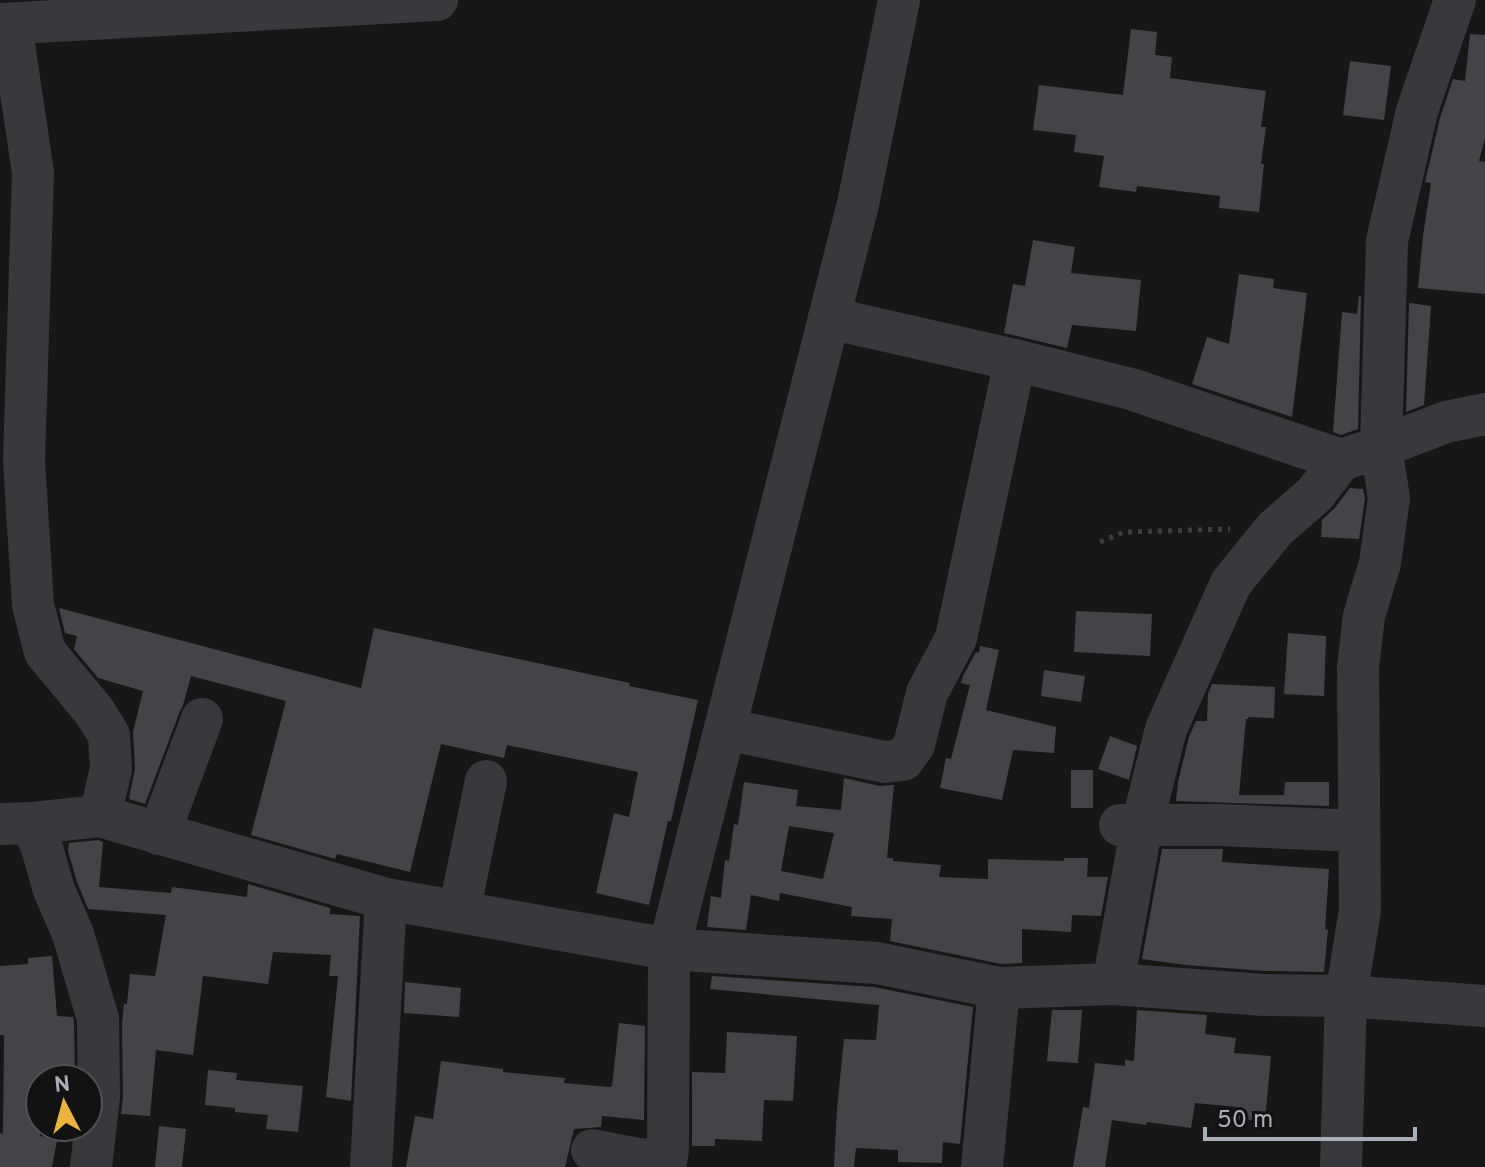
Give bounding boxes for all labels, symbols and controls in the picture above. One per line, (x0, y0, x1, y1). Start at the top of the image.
north arrow (24, 1063, 104, 1143)
text: N (53, 1071, 71, 1100)
scale bar (1205, 1091, 1415, 1141)
text: 50 m (1217, 1106, 1273, 1136)

